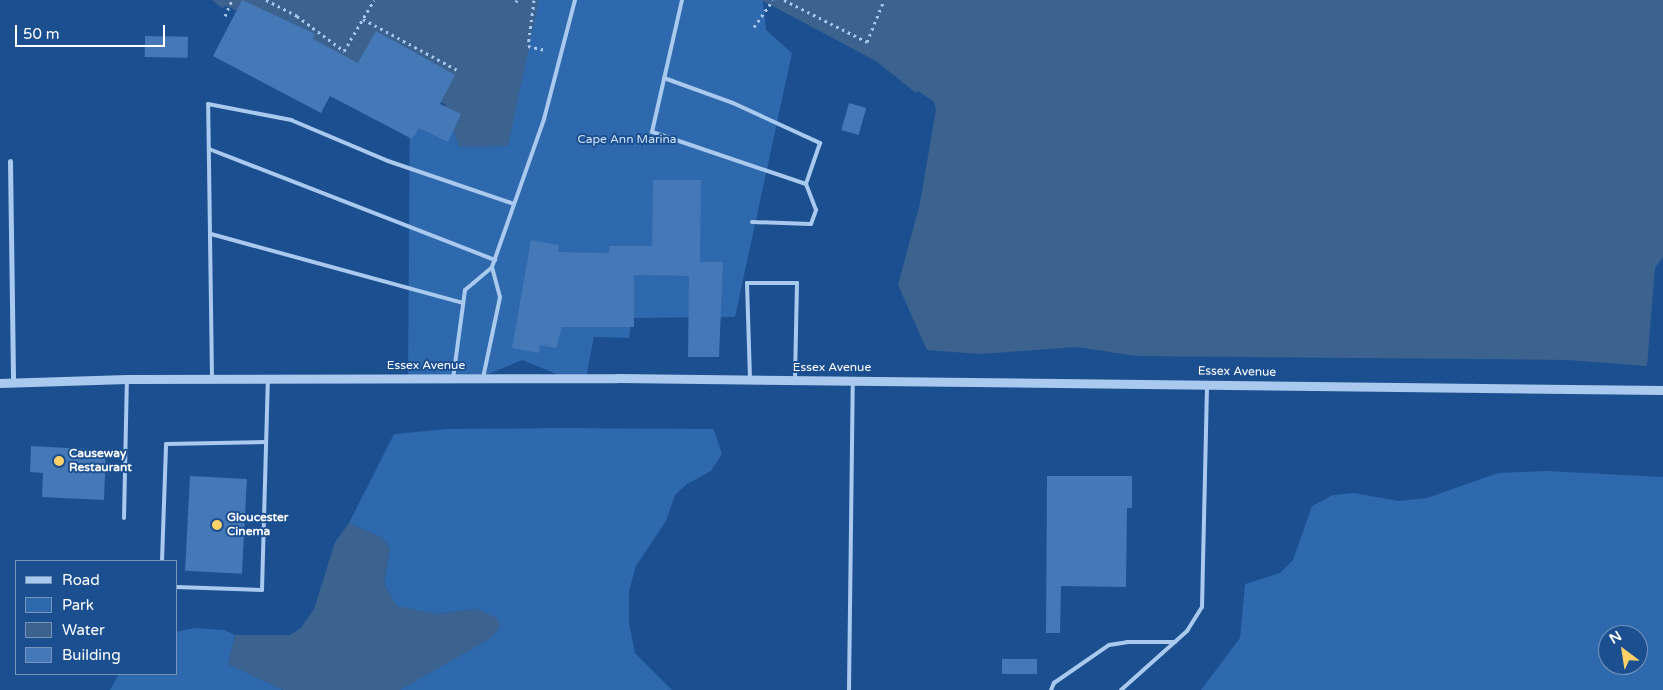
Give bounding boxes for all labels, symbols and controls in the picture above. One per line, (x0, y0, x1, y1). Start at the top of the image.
scale bar (18, 15, 168, 47)
text: 50 m (23, 25, 60, 43)
park label: Cape Ann Marina (577, 133, 677, 147)
street label: Essex Avenue (387, 359, 465, 373)
street label: Essex Avenue (793, 361, 871, 375)
street label: Essex Avenue (1198, 364, 1276, 380)
place label: Causeway Restaurant (69, 447, 132, 475)
marker: Causeway Restaurant (53, 455, 65, 467)
place label: Gloucester Cinema (227, 511, 288, 539)
marker: Gloucester Cinema (211, 519, 223, 531)
legend (15, 560, 178, 675)
text: Road (62, 571, 100, 589)
text: Park (62, 596, 94, 614)
text: Water (62, 621, 105, 639)
north arrow (1598, 625, 1648, 675)
text: N (1606, 627, 1625, 648)
text: Building (62, 646, 121, 664)

